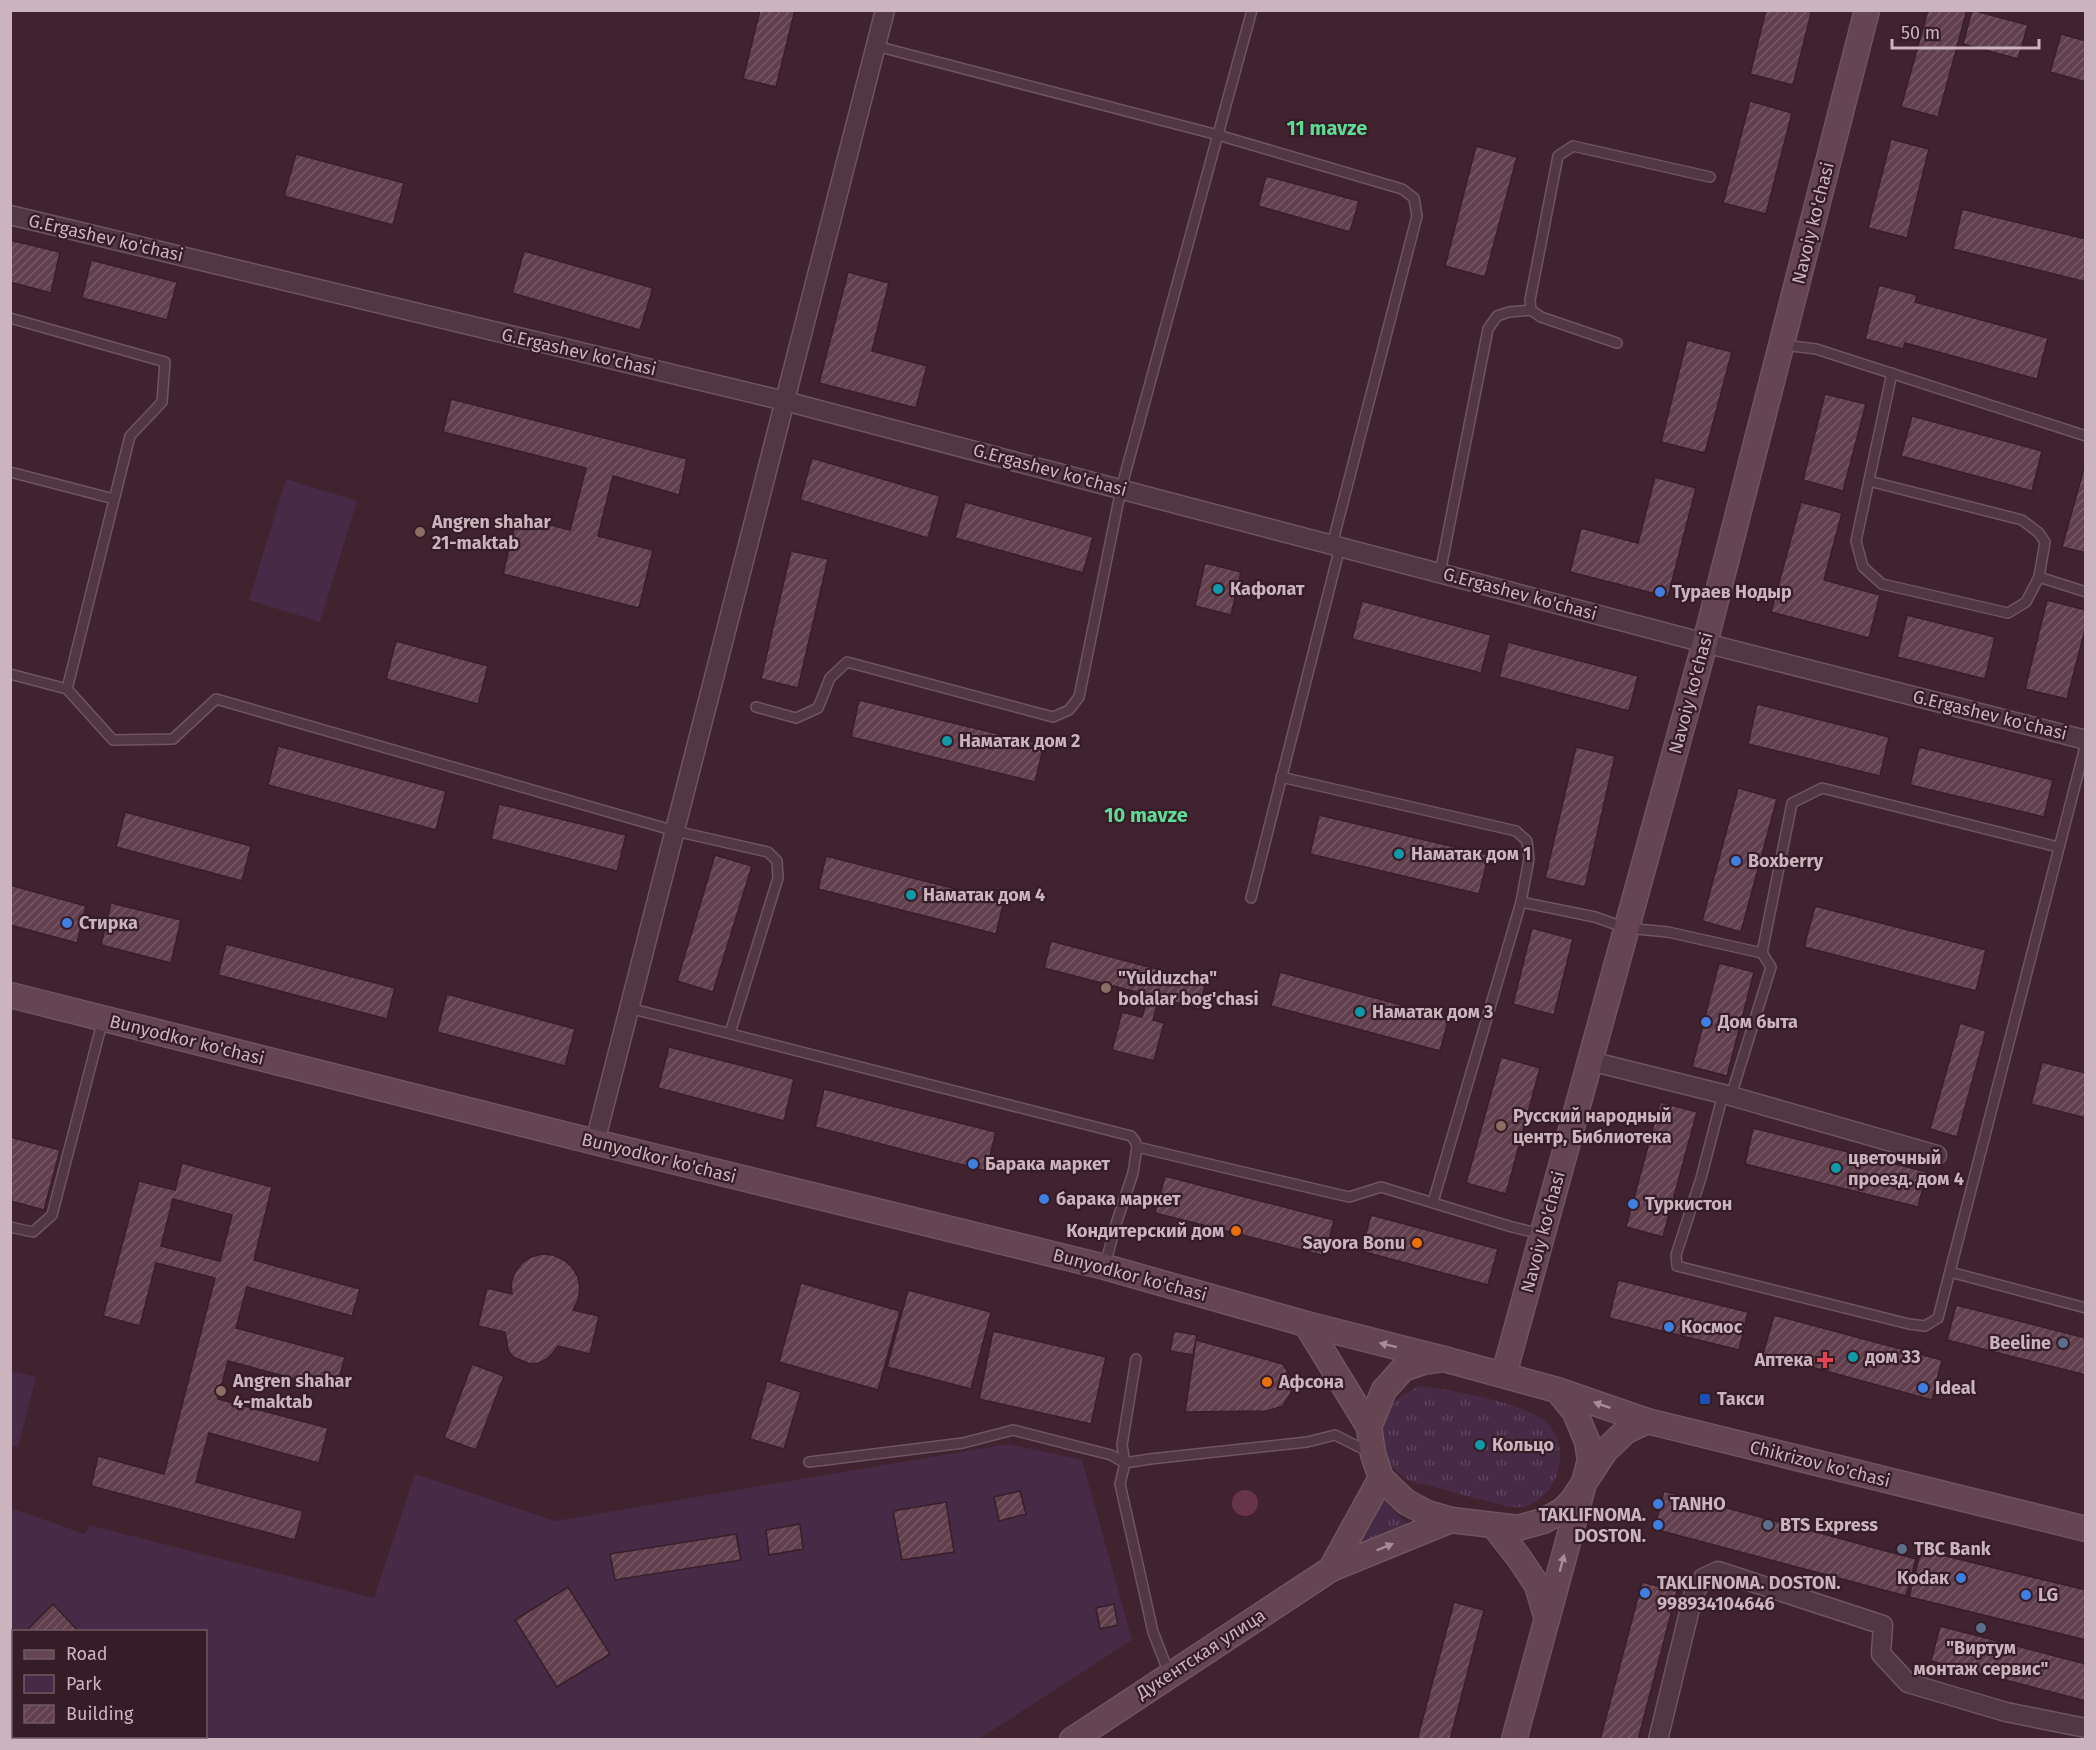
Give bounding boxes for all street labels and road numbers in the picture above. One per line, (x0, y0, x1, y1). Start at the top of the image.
street label: Navoiy ko'chasi (1787, 160, 1839, 286)
street label: G.Ergashev ko'chasi (26, 209, 186, 267)
street label: G.Ergashev ko'chasi (499, 323, 659, 381)
street label: G.Ergashev ko'chasi (971, 439, 1129, 501)
street label: G.Ergashev ko'chasi (1441, 563, 1599, 625)
street label: Navoiy ko'chasi (1664, 630, 1718, 756)
street label: G.Ergashev ko'chasi (1911, 685, 2069, 745)
street label: Bunyodkor ko'chasi (107, 1010, 267, 1070)
street label: Bunyodkor ko'chasi (579, 1128, 739, 1188)
street label: Navoiy ko'chasi (1516, 1169, 1570, 1295)
street label: Bunyodkor ko'chasi (1051, 1244, 1209, 1306)
street label: Chikrizov ko'chasi (1747, 1436, 1893, 1492)
street label: Дукентская улица (1132, 1604, 1270, 1704)

